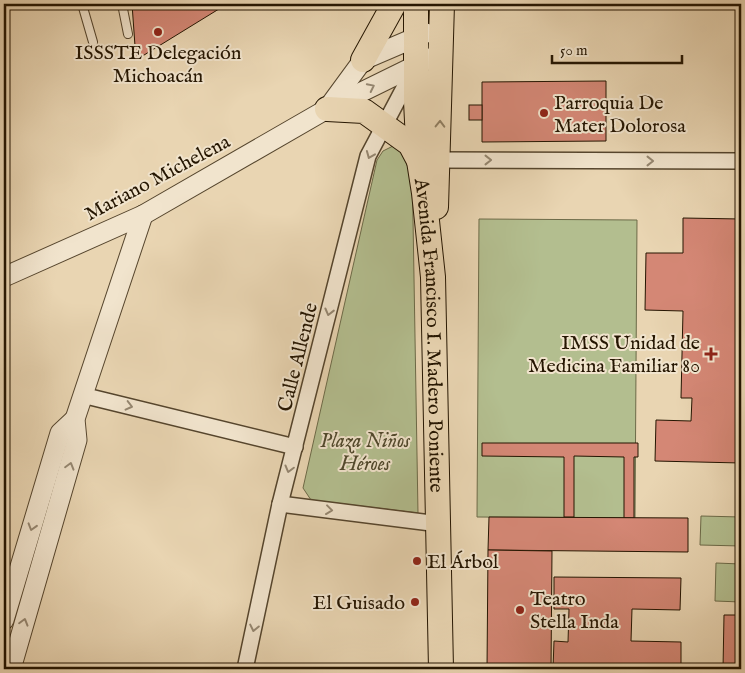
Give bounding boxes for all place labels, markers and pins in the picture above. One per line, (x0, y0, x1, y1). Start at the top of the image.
marker: ISSSTE Delegación Michoacán (152, 26, 164, 38)
place label: ISSSTE Delegación Michoacán (75, 41, 242, 89)
place label: Parroquia De Mater Dolorosa (554, 91, 686, 139)
marker: Parroquia De Mater Dolorosa (538, 107, 550, 119)
place label: IMSS Unidad de Medicina Familiar 80 (528, 331, 700, 379)
marker: IMSS Unidad de Medicina Familiar 80 (704, 347, 718, 361)
place label: El Árbol (427, 550, 499, 575)
marker: El Árbol (411, 555, 423, 567)
place label: Teatro Stella Inda (530, 587, 619, 635)
place label: El Guisado (313, 591, 405, 616)
marker: El Guisado (409, 596, 421, 608)
marker: Teatro Stella Inda (514, 604, 526, 616)

